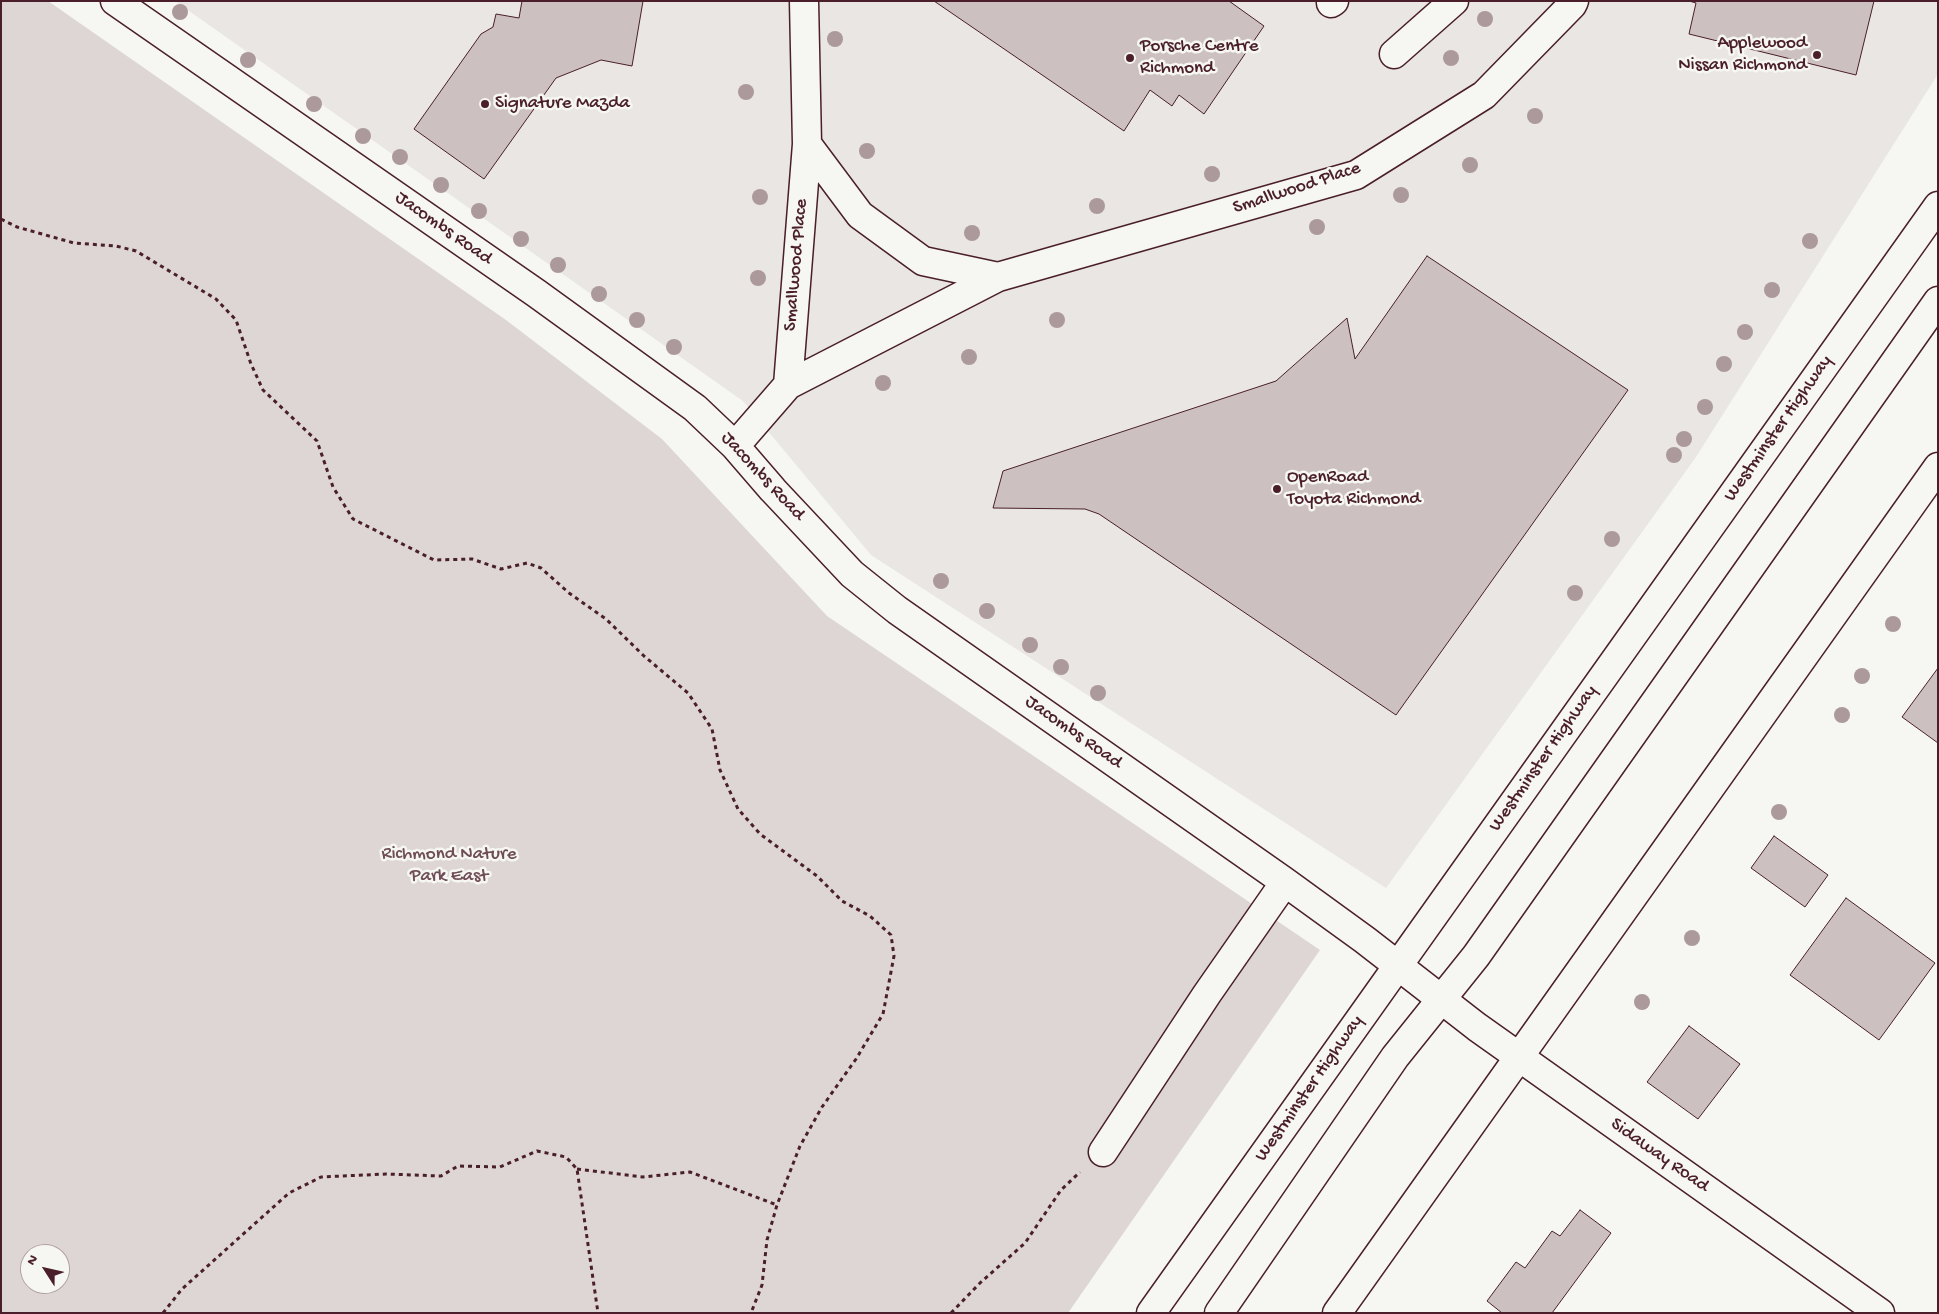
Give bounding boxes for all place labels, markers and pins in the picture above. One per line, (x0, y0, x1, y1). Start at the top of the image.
place label: Applewood Nissan Richmond (1678, 33, 1807, 77)
place label: Porsche Centre Richmond (1140, 36, 1258, 80)
marker: Applewood Nissan Richmond (1811, 49, 1823, 61)
marker: Porsche Centre Richmond (1124, 52, 1136, 64)
place label: Signature Mazda (495, 93, 630, 115)
marker: Signature Mazda (479, 98, 491, 110)
place label: OpenRoad Toyota Richmond (1287, 467, 1420, 511)
marker: OpenRoad Toyota Richmond (1271, 483, 1283, 495)

